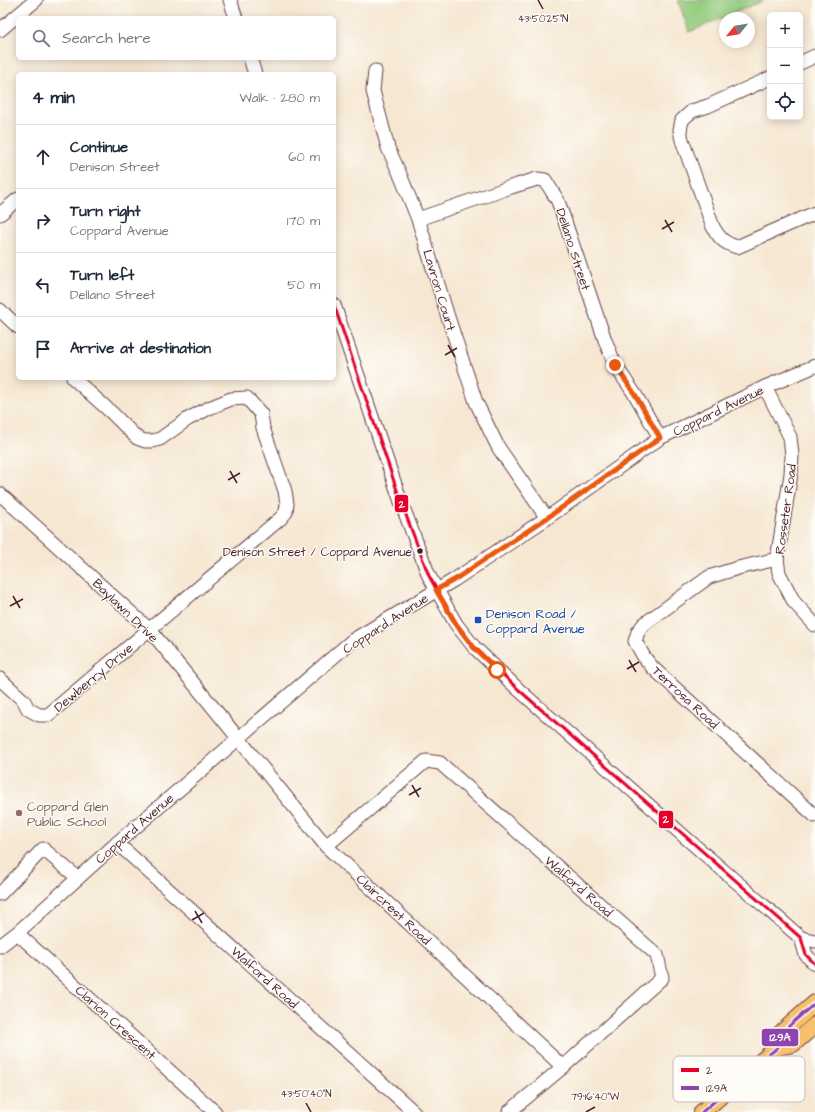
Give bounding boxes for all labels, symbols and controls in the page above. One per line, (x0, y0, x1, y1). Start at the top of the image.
text: 43°50'25"N (518, 12, 568, 26)
north arrow (719, 12, 755, 48)
map controls (767, 12, 803, 120)
button: + (767, 12, 803, 48)
search box (16, 16, 336, 60)
icon: search (30, 27, 52, 49)
text: Search here (62, 28, 151, 49)
button: − (767, 48, 803, 84)
button: locate (767, 84, 803, 120)
text: 4 min (32, 86, 75, 110)
text: Walk · 280 m (239, 89, 320, 107)
text: Continue (70, 137, 128, 158)
icon: ahead (32, 146, 54, 168)
text: 60 m (288, 148, 320, 166)
text: Denison Street (70, 158, 160, 176)
text: Turn right (70, 201, 141, 222)
street label: Dellano Street (551, 206, 595, 293)
icon: right (32, 210, 54, 232)
text: 170 m (287, 212, 320, 230)
text: Coppard Avenue (70, 222, 169, 240)
street label: Lavron Court (418, 247, 460, 334)
text: Turn left (70, 265, 134, 286)
icon: left (32, 274, 54, 296)
text: 50 m (287, 276, 320, 294)
text: Dellano Street (70, 286, 155, 304)
icon: arrive (32, 338, 54, 360)
text: Arrive at destination (70, 338, 211, 359)
route end (606, 356, 624, 374)
street label: Coppard Avenue (670, 381, 767, 441)
street label: Rosseter Road (771, 462, 801, 556)
line badge: 2 (394, 494, 409, 513)
text: 2 (398, 497, 406, 512)
place label: Denison Street / Coppard Avenue (223, 544, 412, 561)
marker: Denison Street / Coppard Avenue (415, 546, 425, 556)
street label: Baylawn Drive (88, 575, 162, 648)
street label: Coppard Avenue (339, 589, 432, 658)
place label: Denison Road / Coppard Avenue (486, 605, 585, 638)
marker: Denison Road / Coppard Avenue (473, 615, 483, 625)
street label: Dewberry Drive (50, 639, 138, 717)
route start (488, 661, 506, 679)
street label: Terrosa Road (648, 662, 723, 734)
street label: Coppard Avenue (91, 790, 178, 868)
place label: Coppard Glen Public School (27, 798, 109, 831)
marker: Coppard Glen Public School (14, 808, 24, 818)
line badge: 2 (658, 810, 674, 829)
text: 2 (662, 812, 670, 827)
street label: Walford Road (540, 852, 617, 922)
street label: Claircrest Road (352, 870, 435, 949)
street label: Walford Road (227, 943, 302, 1013)
street label: Clarion Crescent (71, 982, 160, 1064)
line badge: 129A (761, 1028, 799, 1047)
text: 129A (769, 1030, 791, 1045)
legend (673, 1056, 805, 1102)
text: 2 (706, 1063, 713, 1078)
text: 129A (706, 1081, 727, 1096)
text: 43°50'40"N (281, 1087, 331, 1101)
text: 79°16'40"W (571, 1090, 620, 1104)

